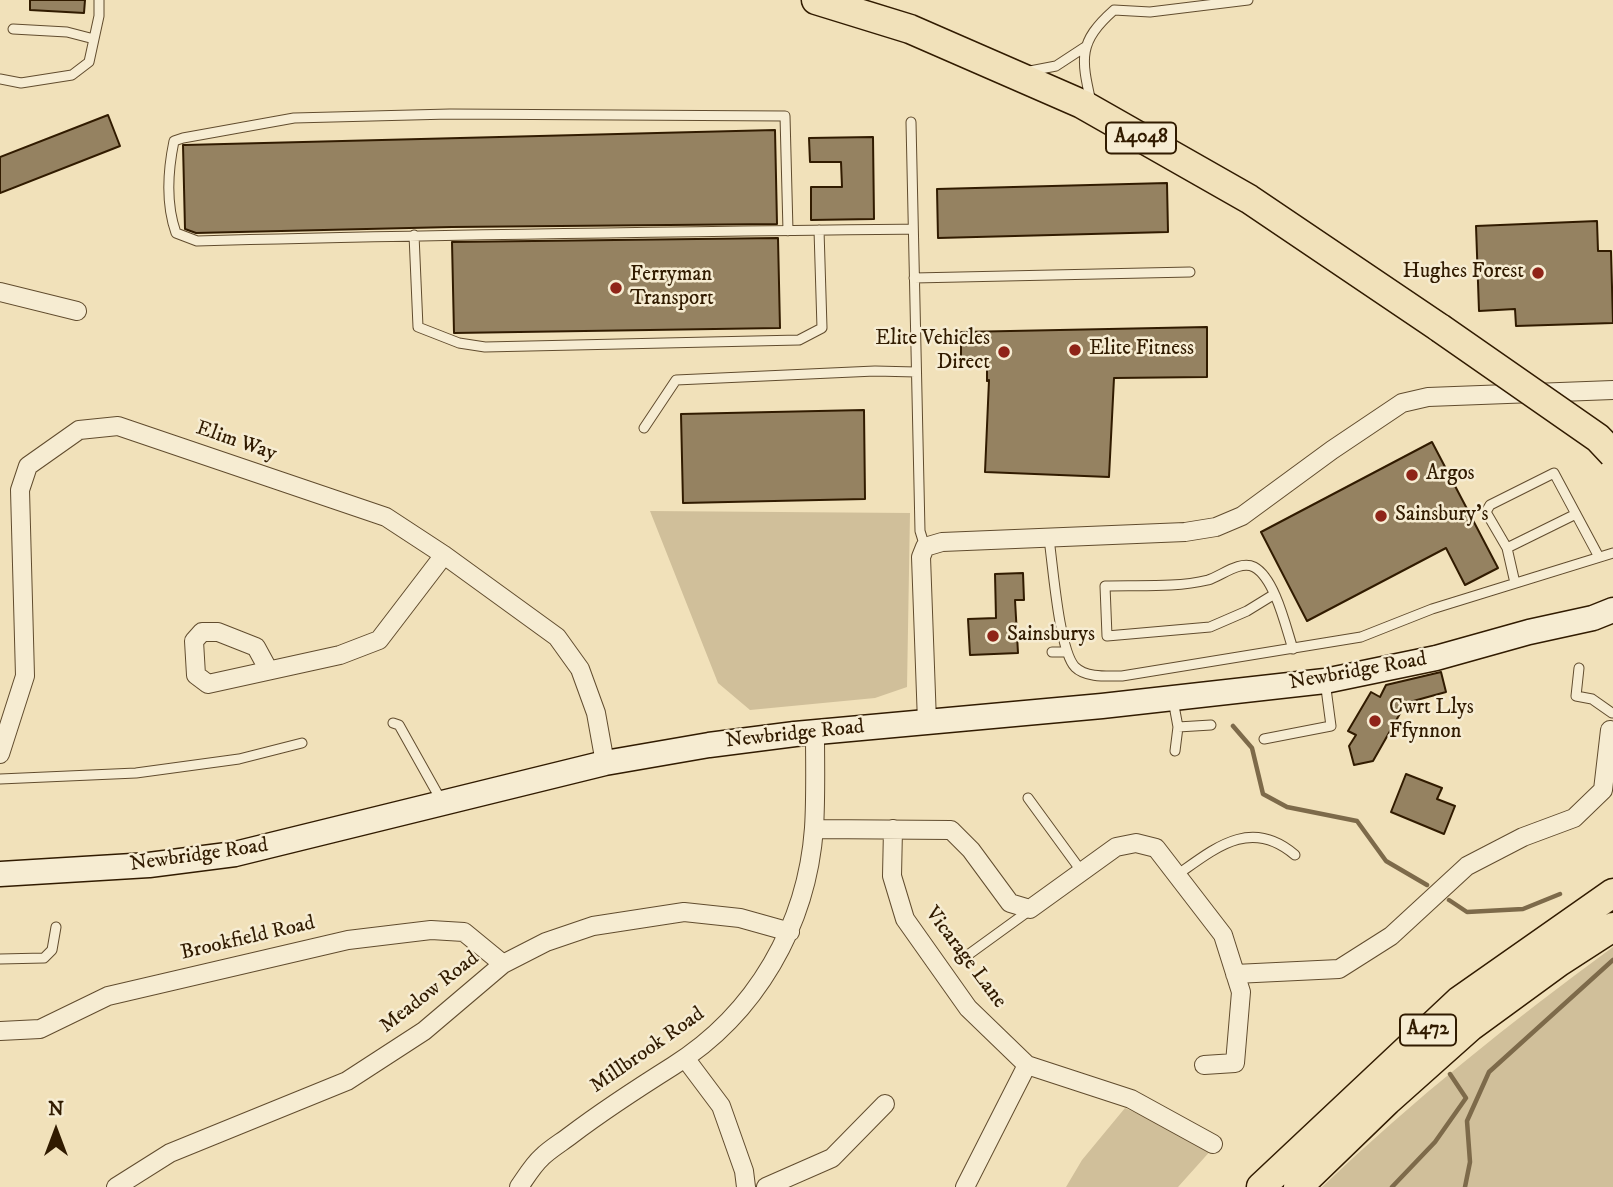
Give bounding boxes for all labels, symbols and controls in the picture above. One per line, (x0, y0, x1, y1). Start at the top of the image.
road number: A4048 (1106, 122, 1176, 154)
place label: Hughes Forest (1403, 260, 1524, 286)
place label: Ferryman Transport (630, 263, 714, 313)
marker: Hughes Forest (1530, 265, 1546, 281)
marker: Ferryman Transport (608, 280, 624, 296)
place label: Elite Vehicles Direct (875, 327, 990, 377)
place label: Elite Fitness (1089, 337, 1194, 363)
marker: Elite Fitness (1067, 342, 1083, 358)
marker: Elite Vehicles Direct (996, 344, 1012, 360)
street label: Elim Way (192, 416, 280, 468)
place label: Argos (1426, 462, 1475, 488)
marker: Argos (1404, 467, 1420, 483)
place label: Sainsbury's (1395, 503, 1488, 529)
marker: Sainsbury's (1373, 508, 1389, 524)
place label: Sainsburys (1007, 623, 1095, 649)
marker: Sainsburys (985, 628, 1001, 644)
street label: Newbridge Road (1287, 647, 1429, 697)
place label: Cwrt Llys Ffynnon (1389, 696, 1474, 746)
marker: Cwrt Llys Ffynnon (1367, 713, 1383, 729)
street label: Newbridge Road (724, 715, 866, 755)
street label: Newbridge Road (128, 834, 270, 878)
street label: Vicarage Lane (919, 902, 1011, 1014)
street label: Brookfield Road (178, 911, 318, 967)
street label: Meadow Road (376, 947, 484, 1039)
street label: Millbrook Road (586, 1002, 710, 1100)
road number: A472 (1400, 1014, 1456, 1046)
north arrow (21, 1096, 91, 1166)
text: N (48, 1098, 64, 1121)

